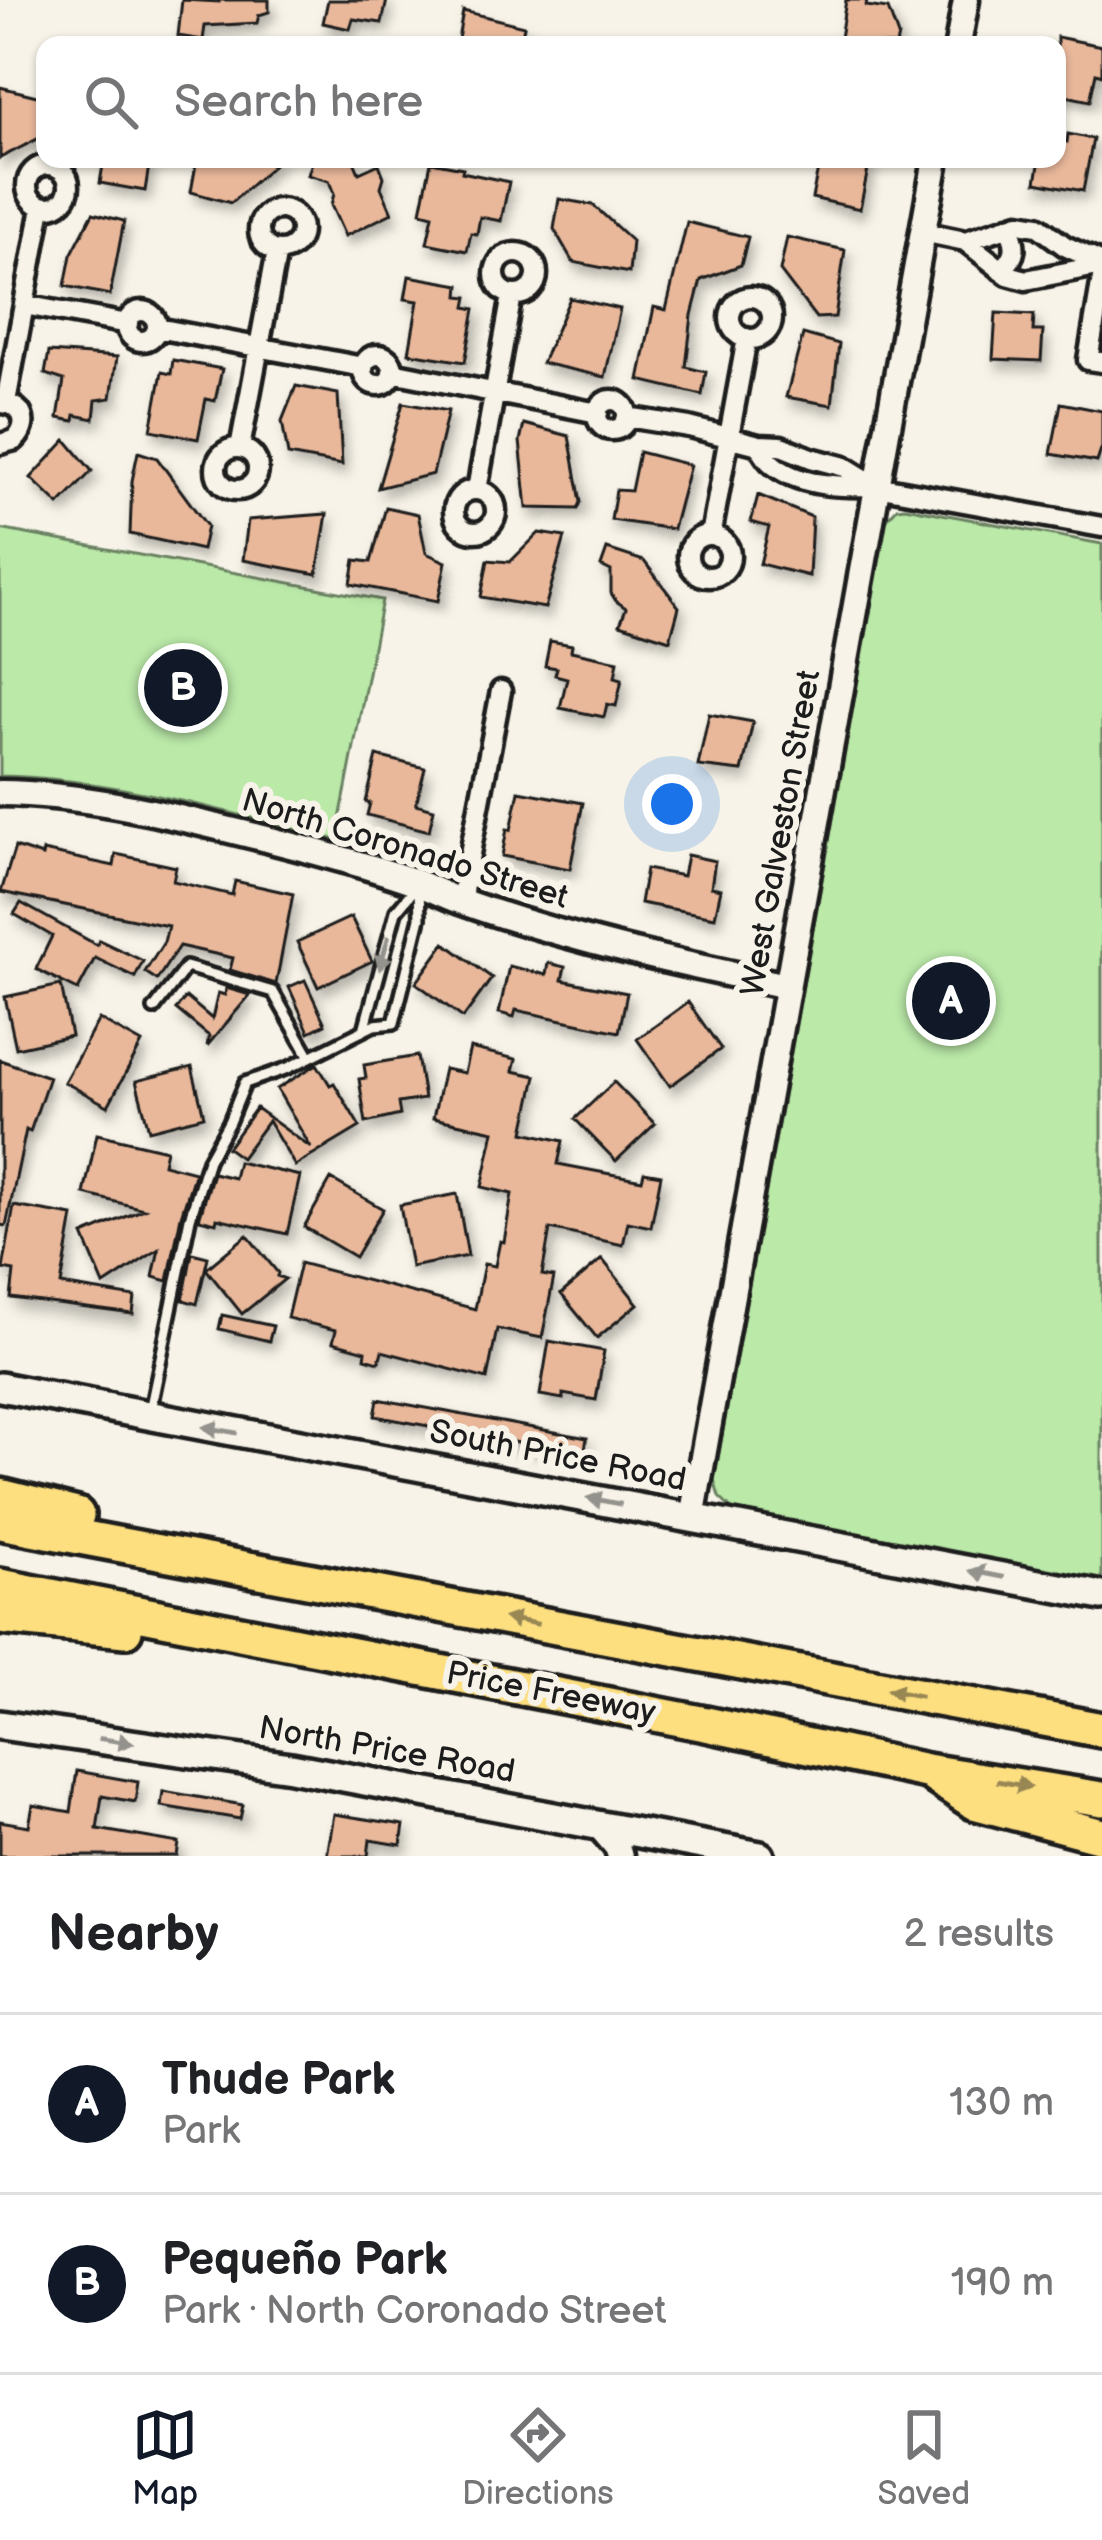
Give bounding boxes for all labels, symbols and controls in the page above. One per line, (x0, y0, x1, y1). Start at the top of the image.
search box (36, 36, 1066, 168)
icon: search (78, 69, 144, 135)
text: Search here (174, 75, 423, 130)
pin: B (144, 643, 222, 733)
street label: West Galveston Street (733, 667, 829, 999)
your location (642, 774, 702, 834)
street label: North Coronado Street (237, 780, 573, 918)
one-way arrow (374, 935, 393, 972)
pin: A (912, 956, 990, 1046)
street label: South Price Road (426, 1412, 690, 1500)
one-way arrow (201, 1420, 239, 1439)
one-way arrow (585, 1491, 622, 1510)
one-way arrow (968, 1564, 1005, 1583)
one-way arrow (502, 1611, 539, 1630)
street label: Price Freeway (443, 1653, 659, 1733)
one-way arrow (885, 1683, 923, 1702)
street label: North Price Road (256, 1708, 518, 1792)
one-way arrow (98, 1732, 135, 1751)
one-way arrow (996, 1774, 1033, 1793)
text: Nearby (48, 1904, 219, 1965)
text: 2 results (903, 1911, 1054, 1958)
text: Thude Park (162, 2053, 395, 2108)
text: A (75, 2080, 99, 2127)
text: 130 m (949, 2080, 1054, 2127)
text: Park (162, 2108, 240, 2155)
text: Pequeño Park (162, 2233, 447, 2288)
text: B (73, 2260, 101, 2307)
text: 190 m (951, 2260, 1054, 2307)
text: Park · North Coronado Street (162, 2288, 666, 2335)
tab: Map (132, 2402, 198, 2514)
tab: Directions (462, 2402, 614, 2514)
tab: Saved (877, 2402, 970, 2514)

